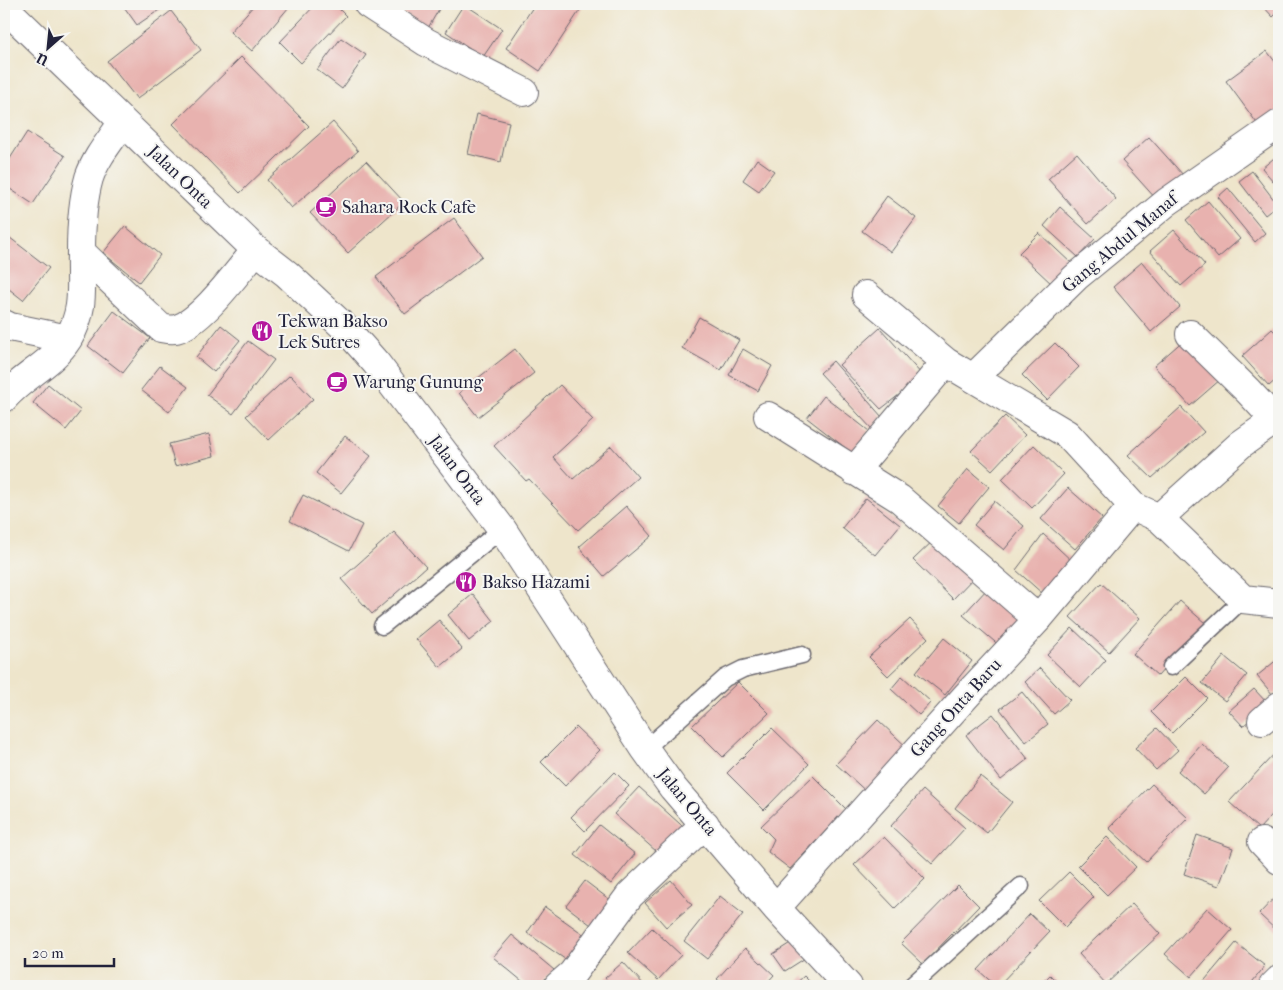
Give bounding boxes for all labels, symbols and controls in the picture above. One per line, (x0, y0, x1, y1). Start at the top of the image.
north arrow (22, 22, 72, 72)
text: U (34, 49, 52, 70)
street label: Jalan Onta (142, 140, 217, 213)
street label: Gang Abdul Manaf (1058, 186, 1185, 297)
cafe icon: Sahara Rock Cafe (314, 195, 338, 219)
place label: Sahara Rock Cafe (342, 197, 476, 218)
place label: Tekwan Bakso Lek Sutres (278, 311, 388, 353)
restaurant icon: Tekwan Bakso Lek Sutres (250, 319, 274, 343)
cafe icon: Warung Gunung (325, 370, 349, 394)
place label: Warung Gunung (352, 372, 483, 393)
street label: Jalan Onta (423, 429, 490, 509)
restaurant icon: Bakso Hazami (454, 570, 478, 594)
place label: Bakso Hazami (482, 572, 591, 593)
street label: Gang Onta Baru (906, 654, 1006, 762)
street label: Jalan Onta (651, 762, 722, 841)
scale bar (25, 935, 114, 967)
text: 20 m (32, 944, 64, 962)

